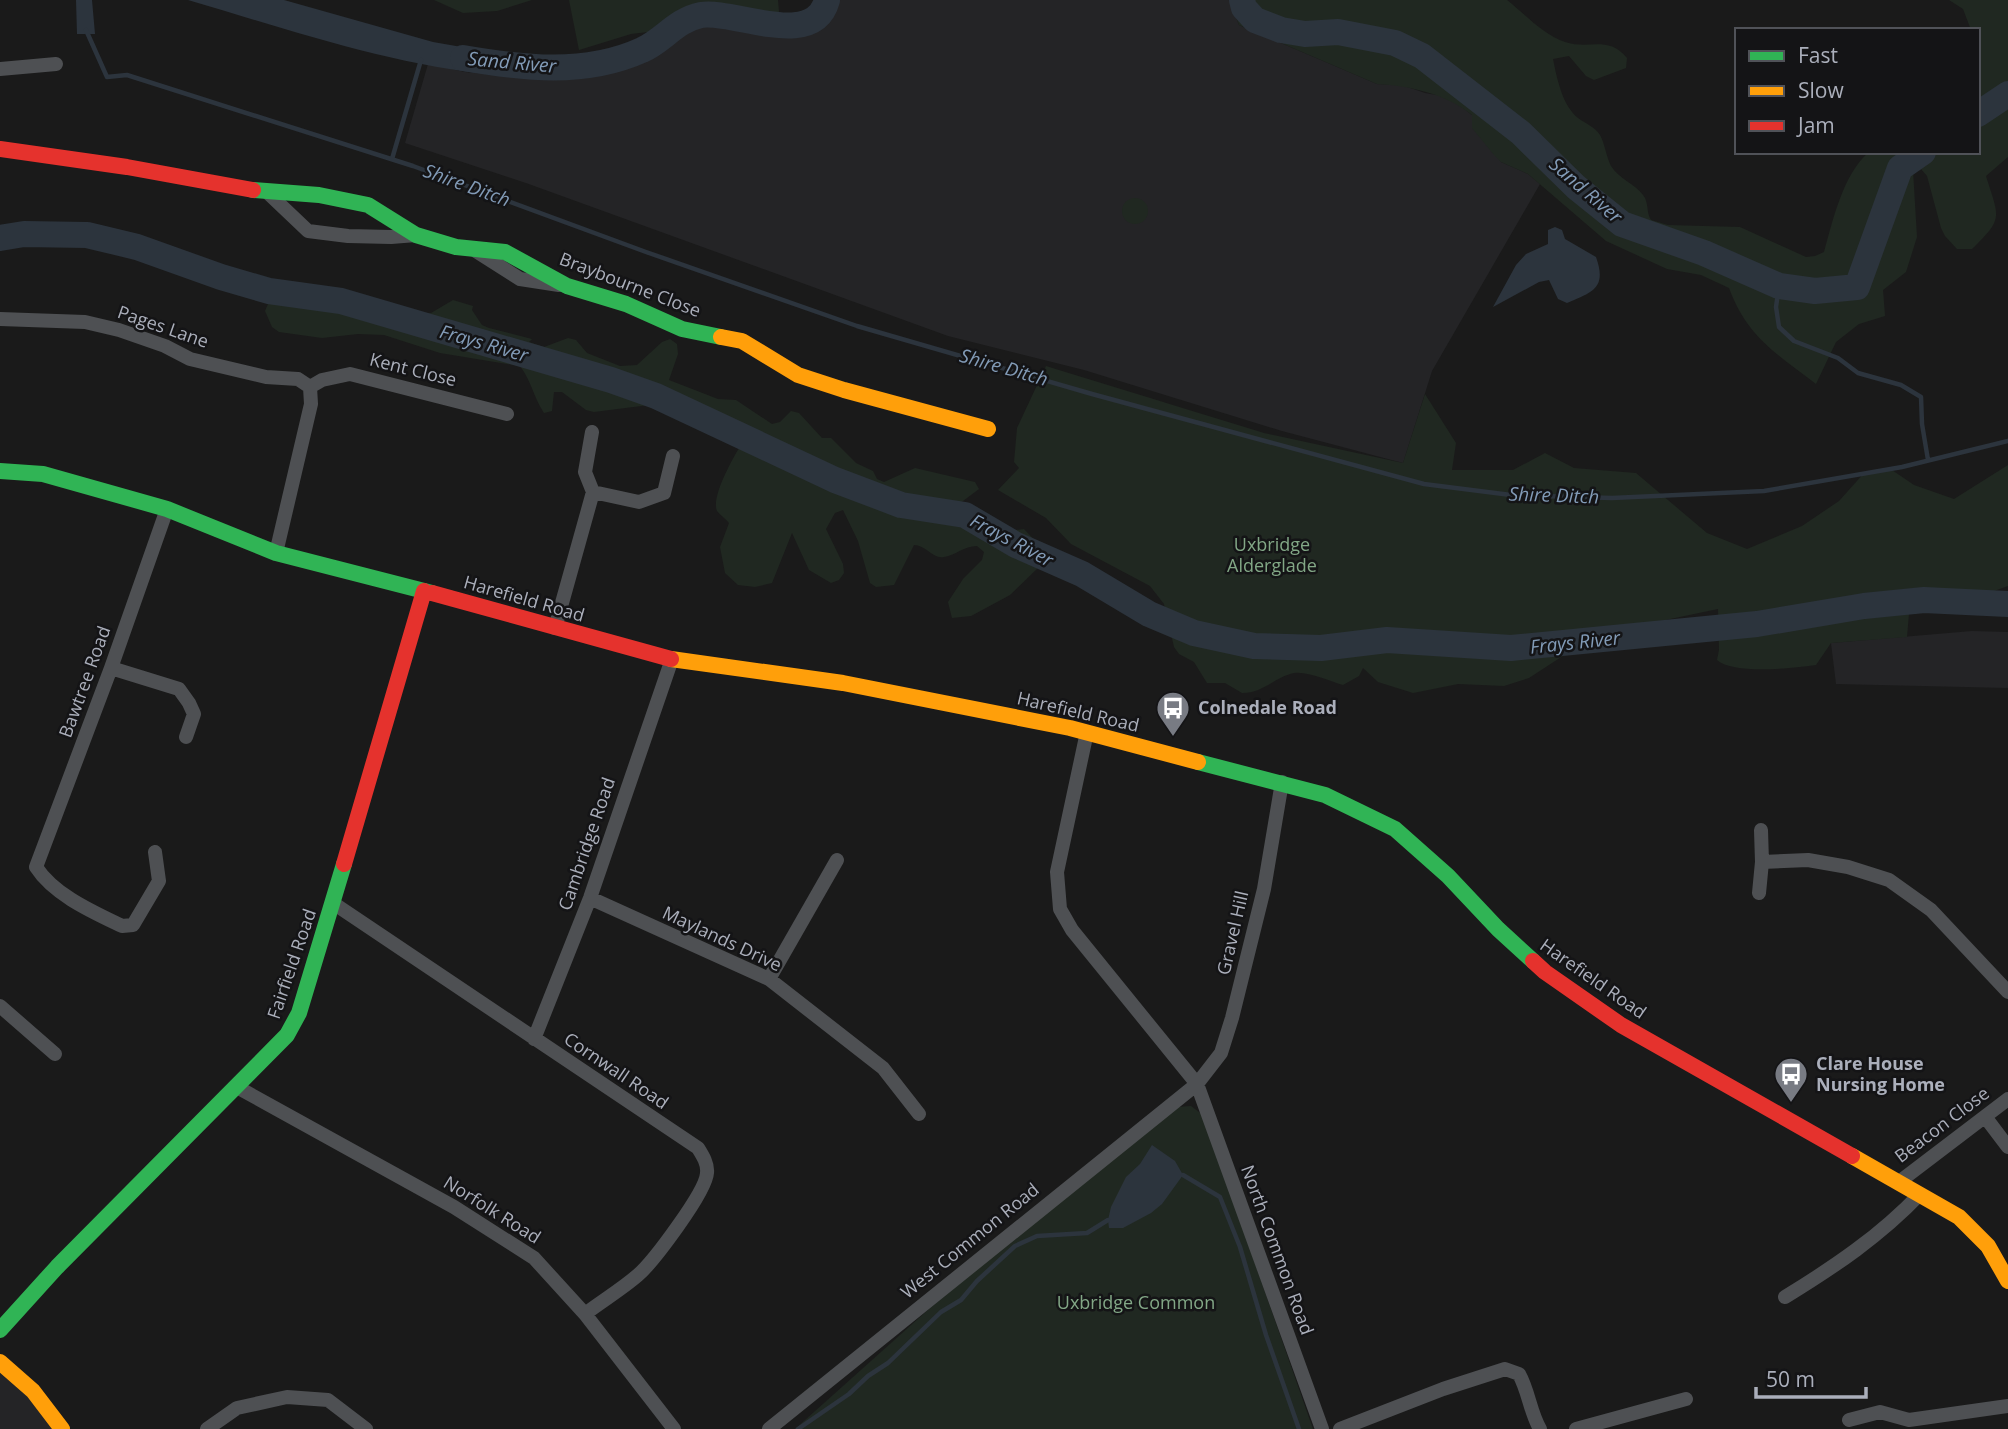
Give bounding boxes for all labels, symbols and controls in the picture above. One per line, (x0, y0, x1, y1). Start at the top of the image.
legend (1735, 28, 1980, 154)
text: Fast (1798, 41, 1838, 69)
water label: Sand River (467, 45, 559, 79)
text: Slow (1798, 76, 1844, 104)
text: Jam (1796, 111, 1835, 139)
water label: Sand River (1544, 151, 1629, 230)
water label: Shire Ditch (420, 157, 514, 213)
street label: Braybourne Close (556, 246, 704, 322)
street label: Pages Lane (115, 299, 212, 353)
water label: Frays River (437, 318, 533, 368)
water label: Shire Ditch (957, 342, 1051, 392)
street label: Kent Close (367, 347, 459, 391)
water label: Shire Ditch (1508, 480, 1600, 510)
water label: Frays River (966, 507, 1059, 573)
park label: Uxbridge Alderglade (1227, 532, 1317, 577)
street label: Harefield Road (461, 569, 587, 627)
street label: Bawtree Road (53, 622, 115, 741)
water label: Frays River (1529, 624, 1623, 660)
street label: Harefield Road (1015, 685, 1142, 737)
bus stop icon: Colnedale Road (1154, 689, 1192, 738)
place label: Colnedale Road (1198, 695, 1337, 719)
street label: Cambridge Road (552, 774, 620, 914)
street label: Gravel Hill (1211, 888, 1253, 977)
street label: Maylands Drive (659, 900, 786, 976)
street label: Fairfield Road (261, 905, 321, 1022)
street label: Harefield Road (1536, 933, 1652, 1024)
street label: Cornwall Road (560, 1026, 674, 1114)
place label: Clare House Nursing Home (1816, 1051, 1945, 1096)
bus stop icon: Clare House Nursing Home (1772, 1055, 1810, 1104)
street label: Beacon Close (1889, 1081, 1993, 1168)
street label: North Common Road (1236, 1162, 1320, 1338)
street label: Norfolk Road (439, 1170, 546, 1249)
street label: West Common Road (895, 1177, 1044, 1303)
park label: Uxbridge Common (1057, 1290, 1215, 1314)
scale bar (1756, 1356, 1866, 1400)
text: 50 m (1766, 1365, 1815, 1393)

